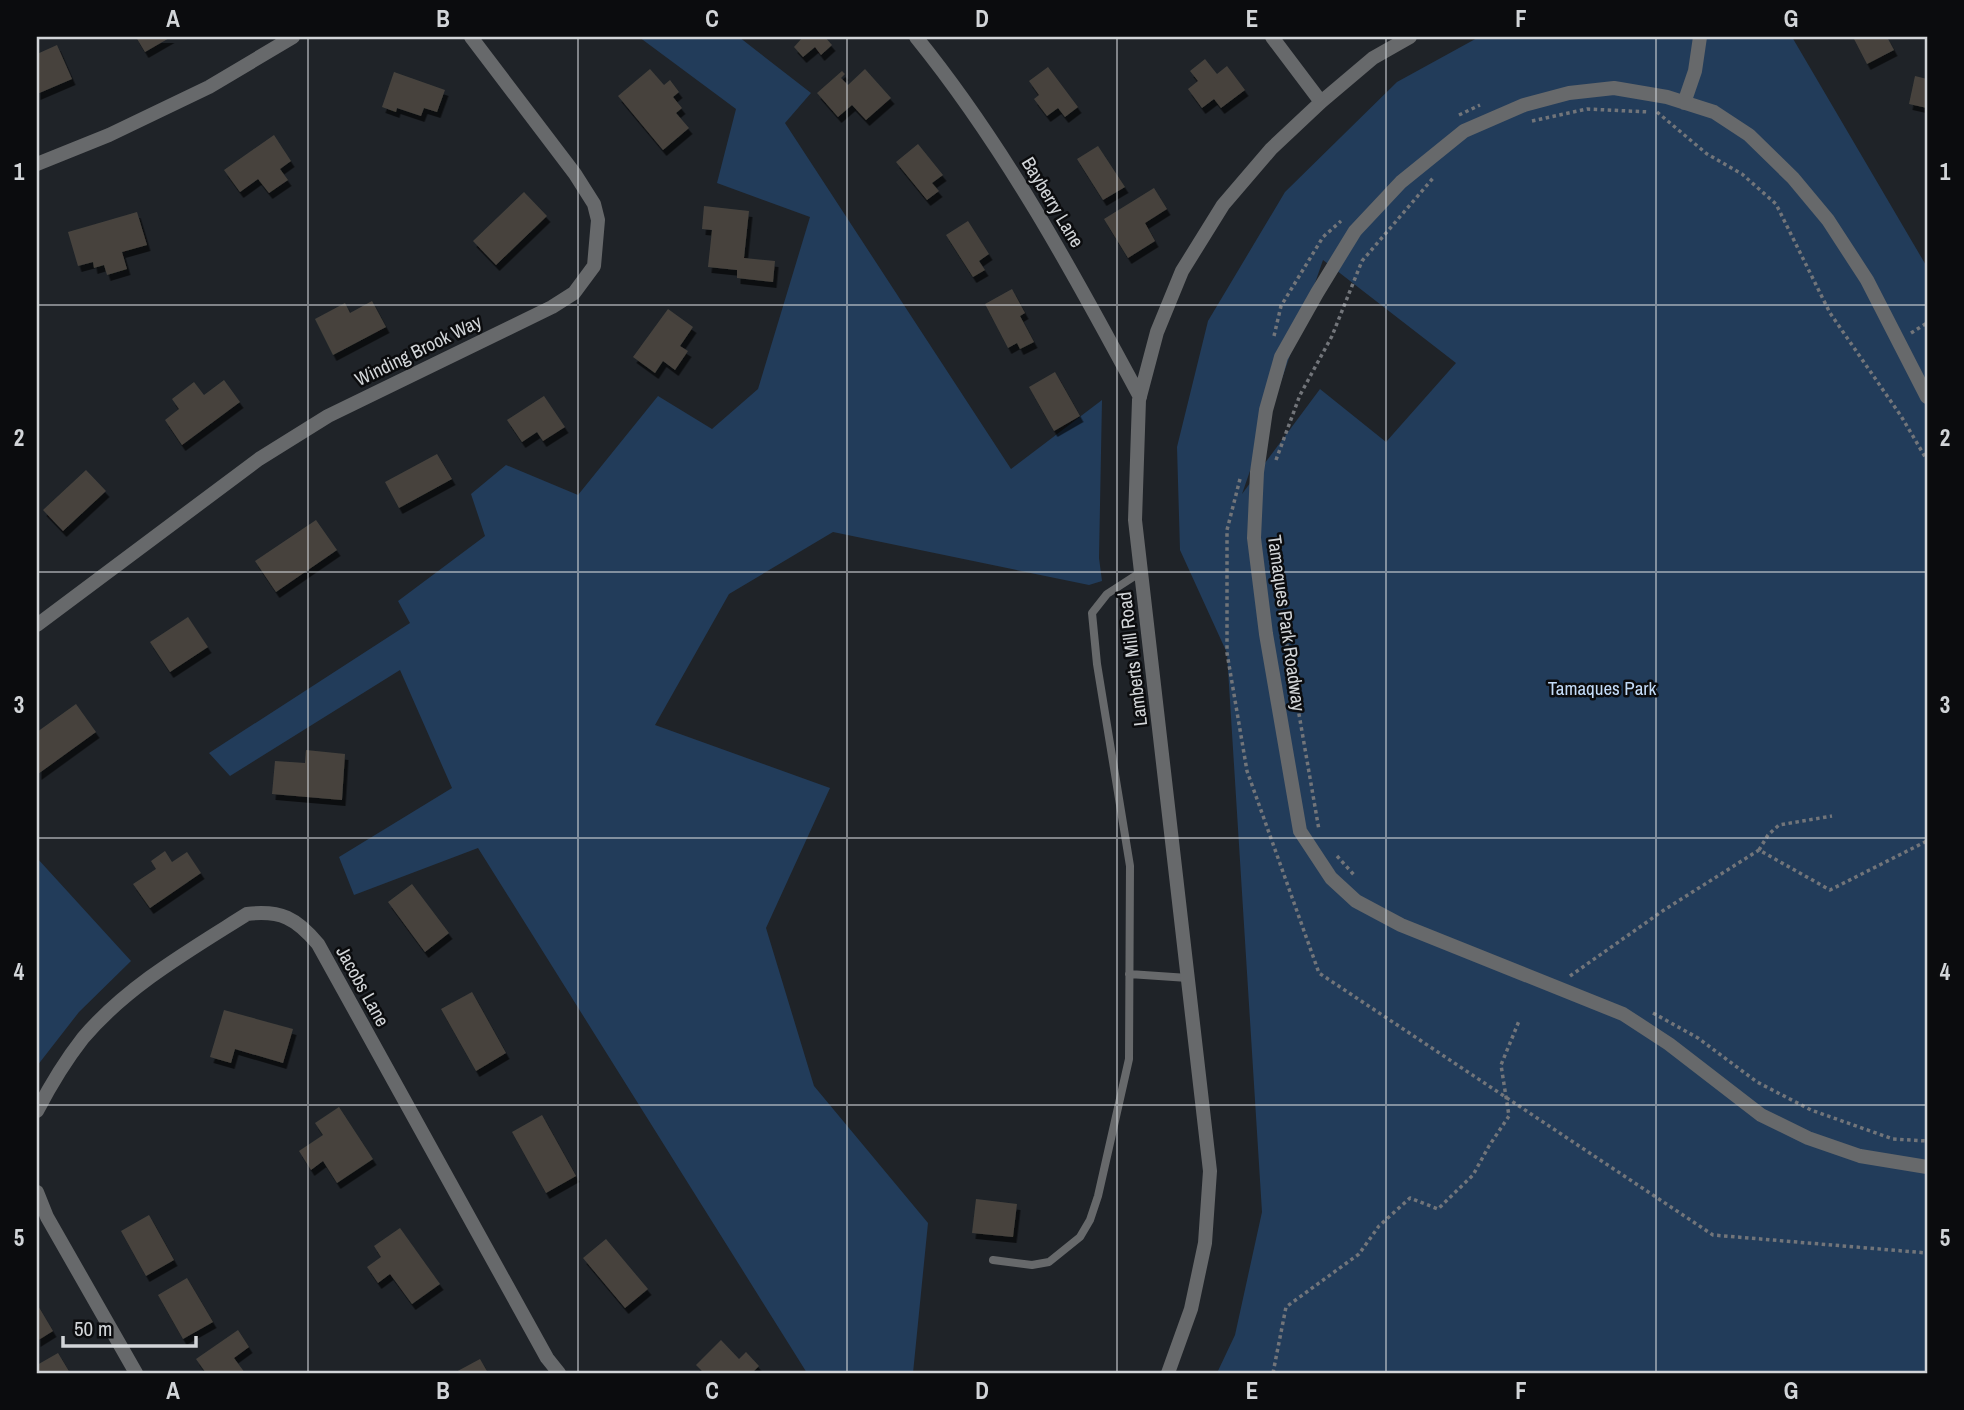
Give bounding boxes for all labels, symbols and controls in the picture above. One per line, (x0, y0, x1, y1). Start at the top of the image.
text: A (166, 3, 180, 34)
text: B (436, 3, 450, 34)
text: C (705, 3, 719, 34)
text: D (975, 3, 989, 34)
text: E (1246, 3, 1258, 34)
text: F (1515, 3, 1527, 34)
text: G (1784, 3, 1798, 34)
street label: Bayberry Lane (1016, 152, 1090, 252)
text: 1 (14, 156, 25, 187)
text: 1 (1940, 156, 1951, 187)
street label: Winding Brook Way (350, 308, 486, 392)
text: 2 (14, 422, 24, 453)
text: 2 (1940, 422, 1950, 453)
street label: Tamaques Park Roadway (1262, 533, 1312, 713)
street label: Lamberts Mill Road (1111, 590, 1153, 728)
park label: Tamaques Park (1548, 675, 1656, 701)
text: 3 (14, 689, 24, 720)
text: 3 (1940, 689, 1950, 720)
street label: Jacobs Lane (330, 941, 396, 1031)
text: 4 (14, 956, 25, 987)
text: 4 (1940, 956, 1951, 987)
text: 5 (14, 1222, 24, 1253)
text: 5 (1940, 1222, 1950, 1253)
scale bar (63, 1305, 196, 1349)
text: 50 m (74, 1314, 112, 1343)
text: A (166, 1375, 180, 1406)
text: B (436, 1375, 450, 1406)
text: C (705, 1375, 719, 1406)
text: D (975, 1375, 989, 1406)
text: E (1246, 1375, 1258, 1406)
text: F (1515, 1375, 1527, 1406)
text: G (1784, 1375, 1798, 1406)

